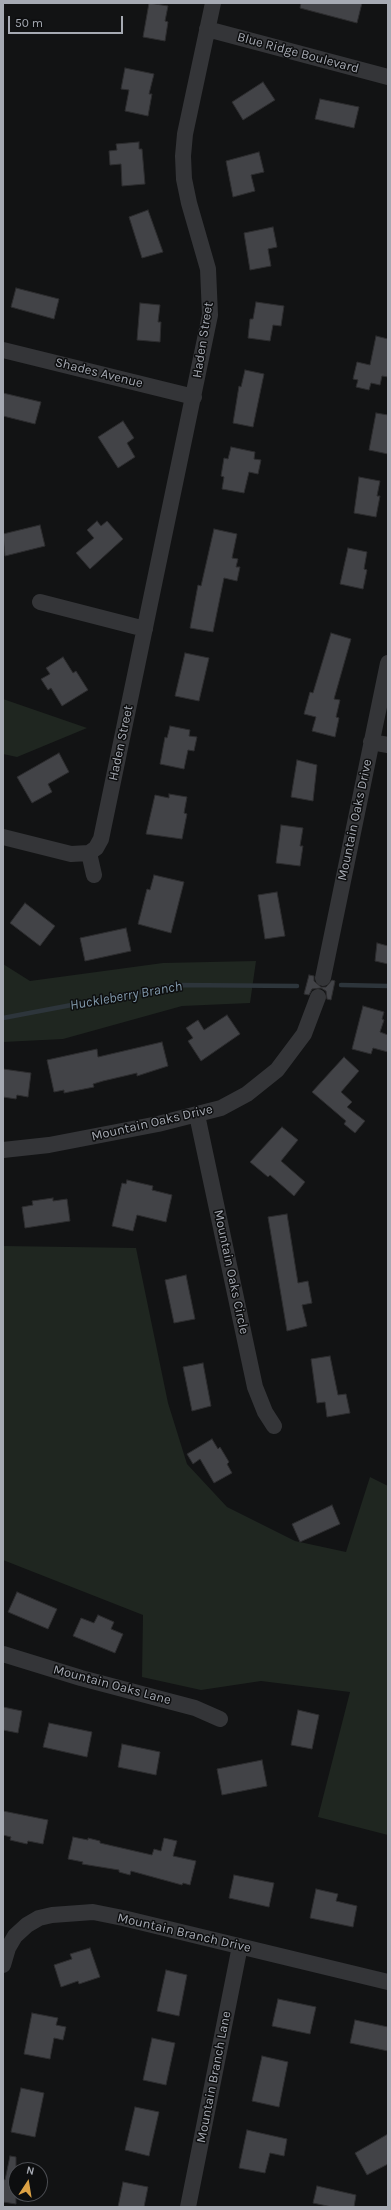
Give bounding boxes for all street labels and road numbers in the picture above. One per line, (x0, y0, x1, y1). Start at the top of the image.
street label: Blue Ridge Boulevard (235, 29, 361, 77)
street label: Haden Street (189, 301, 217, 379)
street label: Shades Avenue (53, 355, 145, 391)
street label: Haden Street (105, 704, 137, 782)
street label: Mountain Oaks Drive (334, 758, 376, 882)
street label: Mountain Oaks Drive (90, 1101, 214, 1145)
street label: Mountain Oaks Circle (210, 1208, 252, 1336)
street label: Mountain Oaks Lane (51, 1662, 173, 1708)
street label: Mountain Branch Drive (116, 1910, 252, 1956)
street label: Mountain Branch Lane (194, 2010, 234, 2144)

